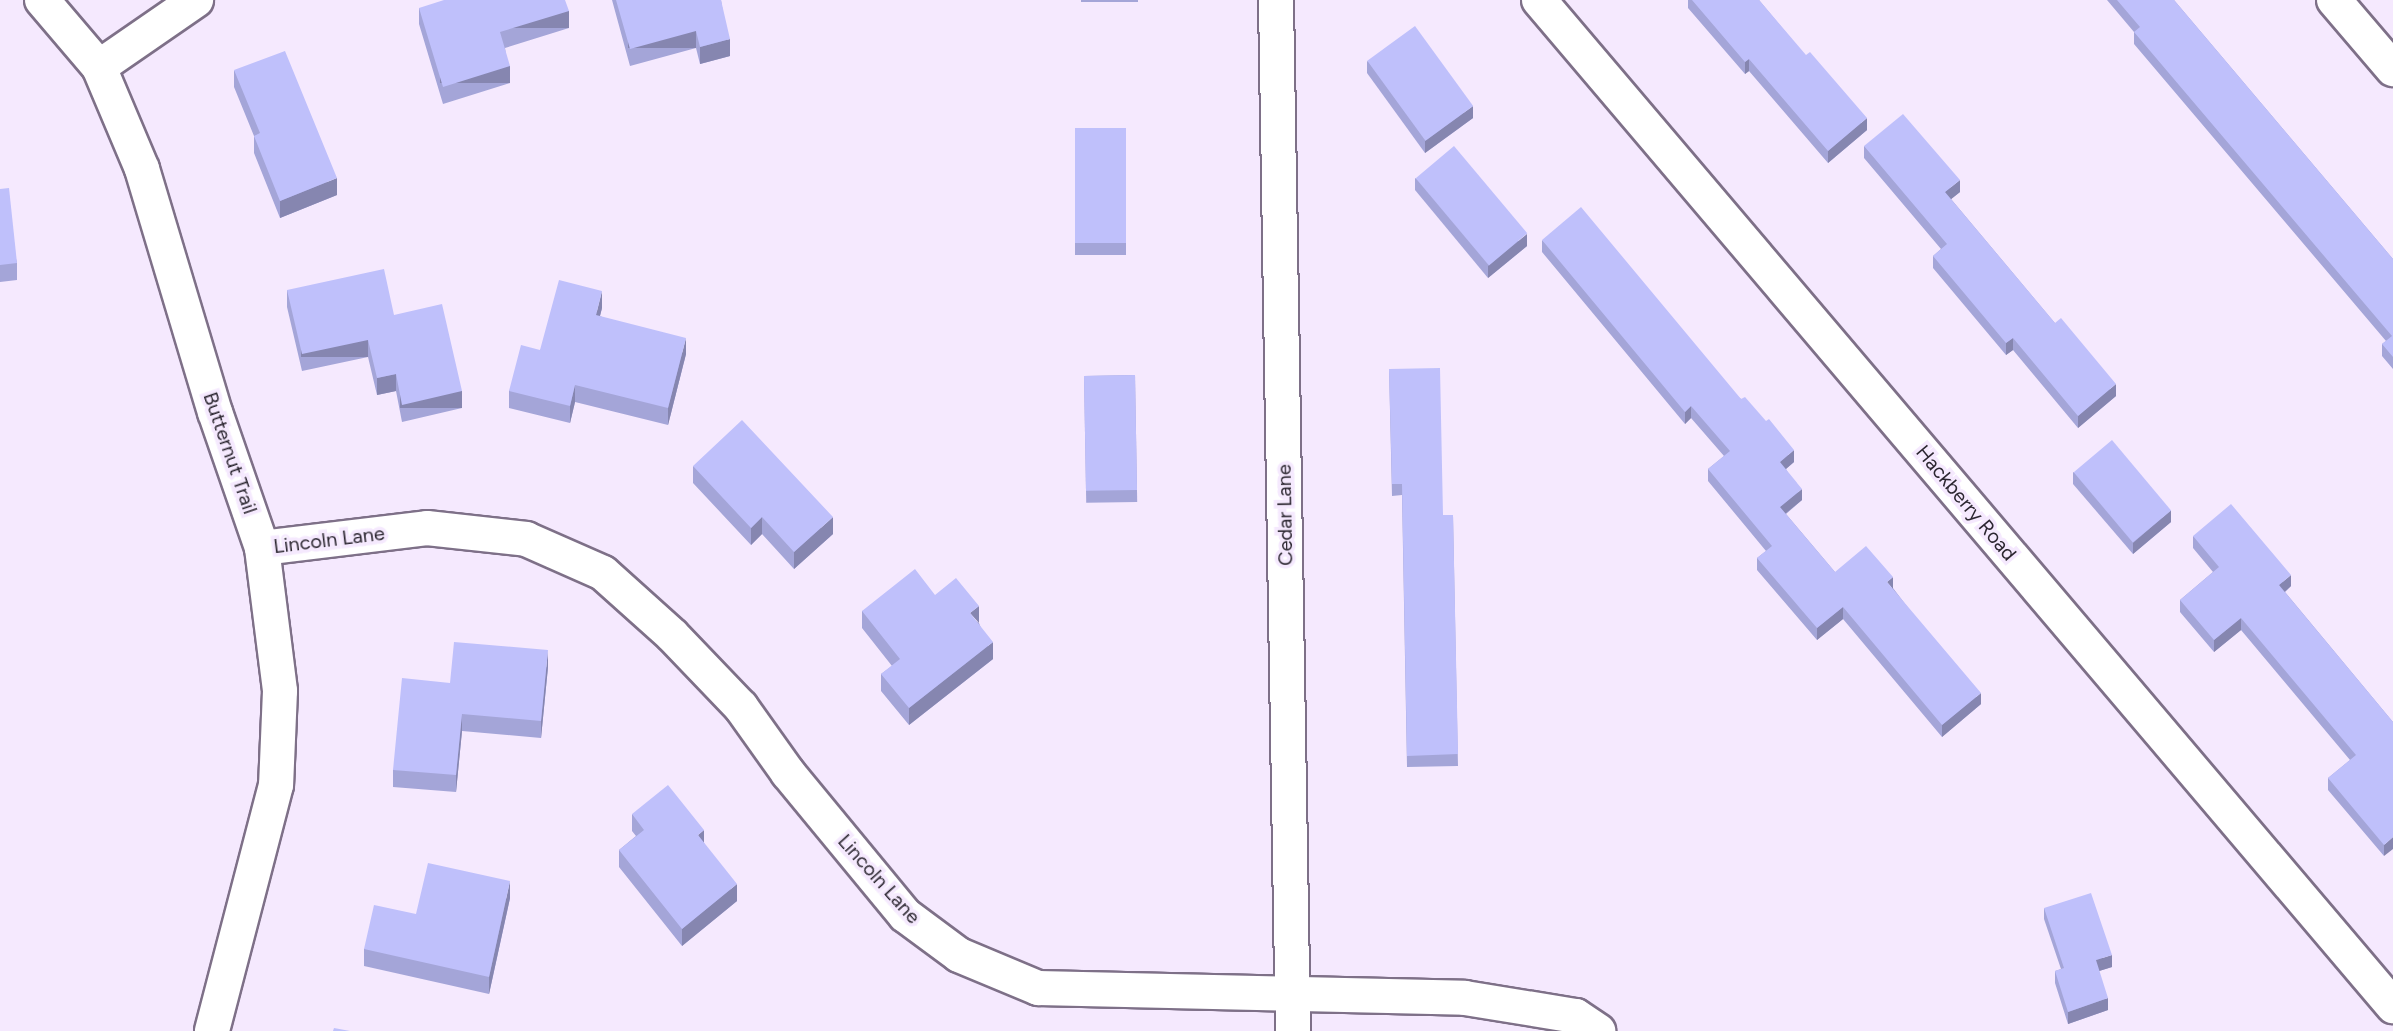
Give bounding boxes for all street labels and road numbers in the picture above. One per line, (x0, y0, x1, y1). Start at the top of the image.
street label: Butternut Trail (198, 389, 262, 517)
street label: Hackberry Road (1911, 440, 2021, 566)
street label: Cedar Lane (1272, 464, 1298, 566)
street label: Lincoln Lane (272, 521, 386, 559)
street label: Lincoln Lane (833, 829, 925, 929)

